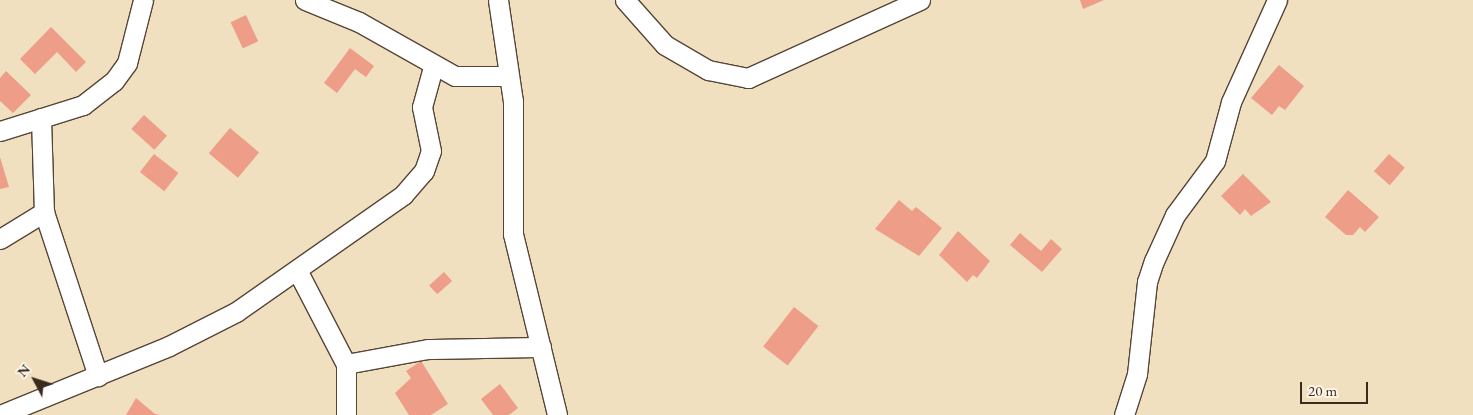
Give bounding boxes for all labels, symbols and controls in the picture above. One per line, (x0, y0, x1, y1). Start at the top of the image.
north arrow (10, 355, 60, 405)
text: N (13, 360, 34, 380)
scale bar (1303, 372, 1370, 404)
text: 20 m (1308, 381, 1337, 400)

